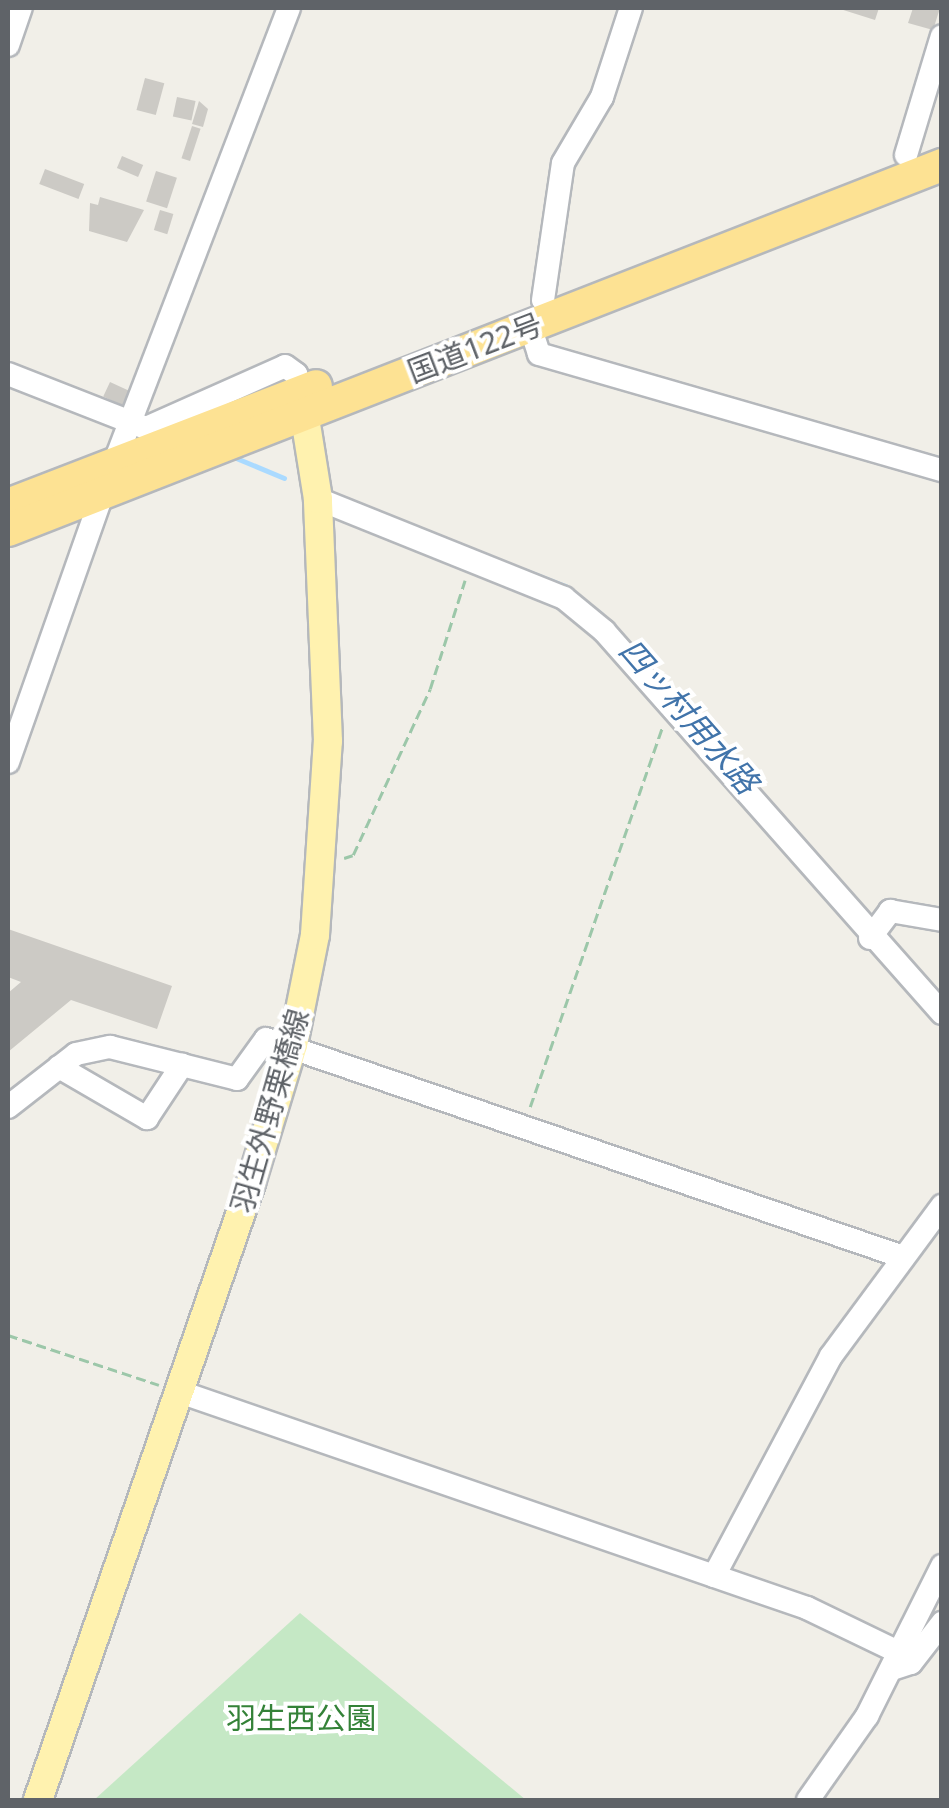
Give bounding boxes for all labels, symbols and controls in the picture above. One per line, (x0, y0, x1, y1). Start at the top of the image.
street label: 国道122号 (403, 306, 547, 390)
water label: 四ッ村用水路 (612, 631, 766, 801)
street label: 羽生外野栗橋線 (224, 1005, 316, 1217)
park label: 羽生西公園 (226, 1700, 376, 1736)

